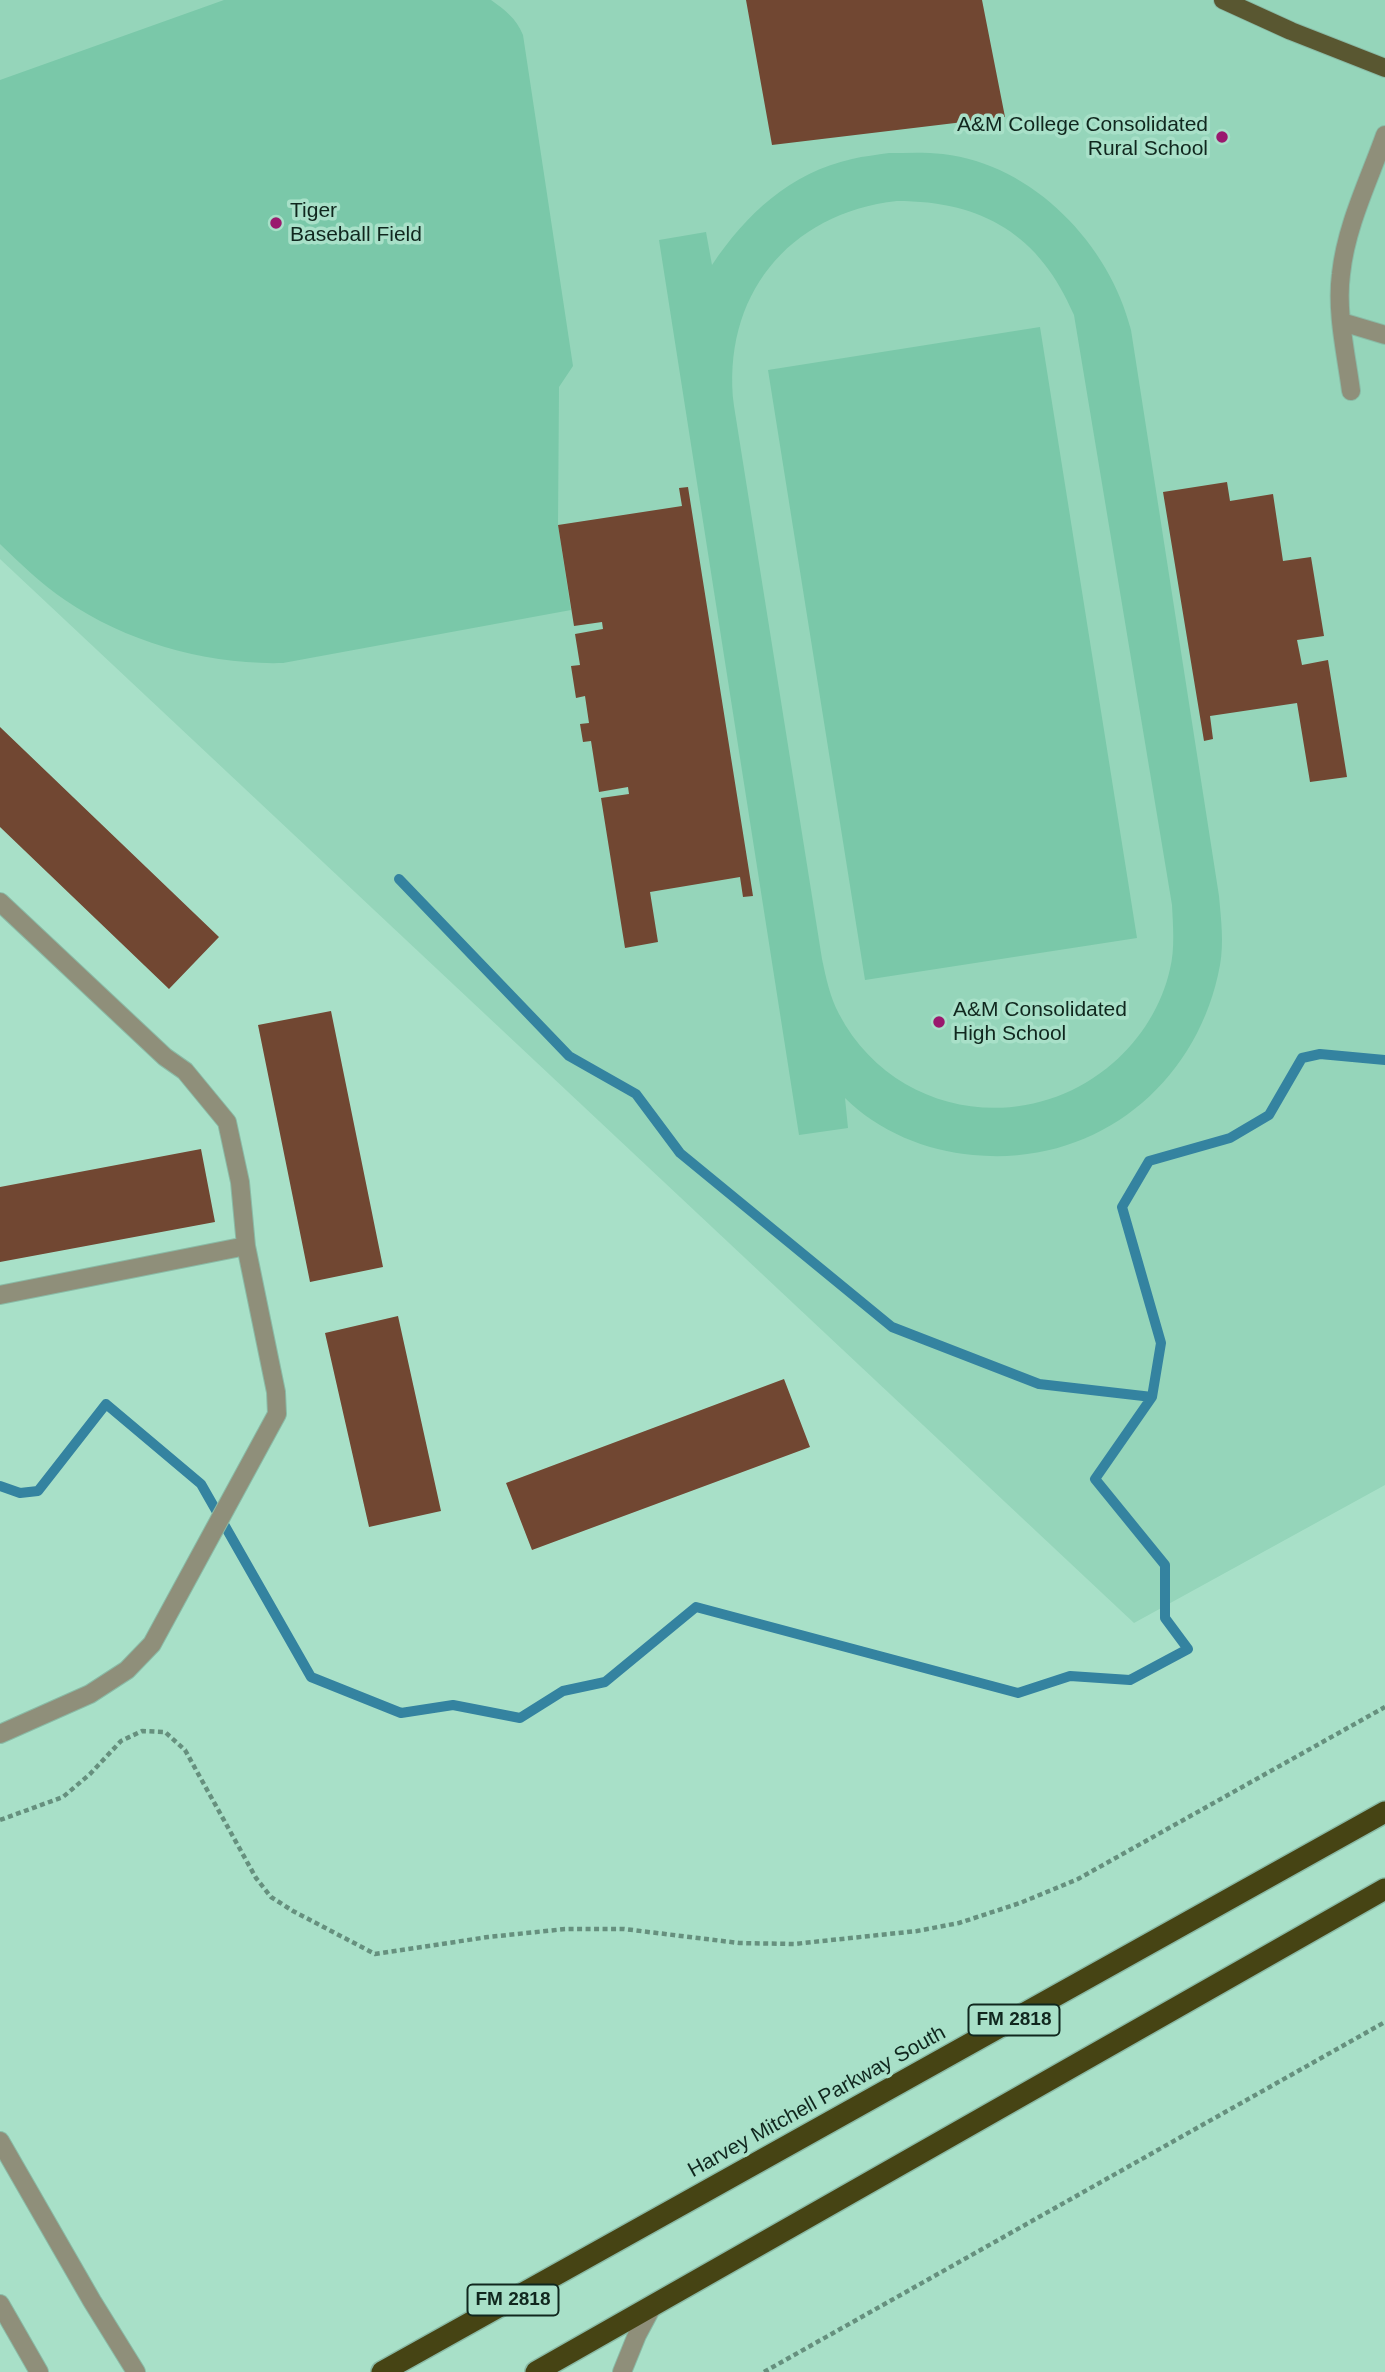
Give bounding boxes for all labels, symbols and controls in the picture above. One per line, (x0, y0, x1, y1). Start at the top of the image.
place label: A&M College Consolidated Rural School (957, 112, 1208, 162)
marker: A&M College Consolidated Rural School (1214, 129, 1230, 145)
place label: Tiger Baseball Field (290, 198, 422, 248)
marker: Tiger Baseball Field (268, 215, 284, 231)
place label: A&M Consolidated High School (953, 997, 1127, 1047)
marker: A&M Consolidated High School (931, 1014, 947, 1030)
road number: FM 2818 (968, 2004, 1060, 2036)
street label: Harvey Mitchell Parkway South (684, 2021, 950, 2183)
road number: FM 2818 (468, 2284, 558, 2316)

